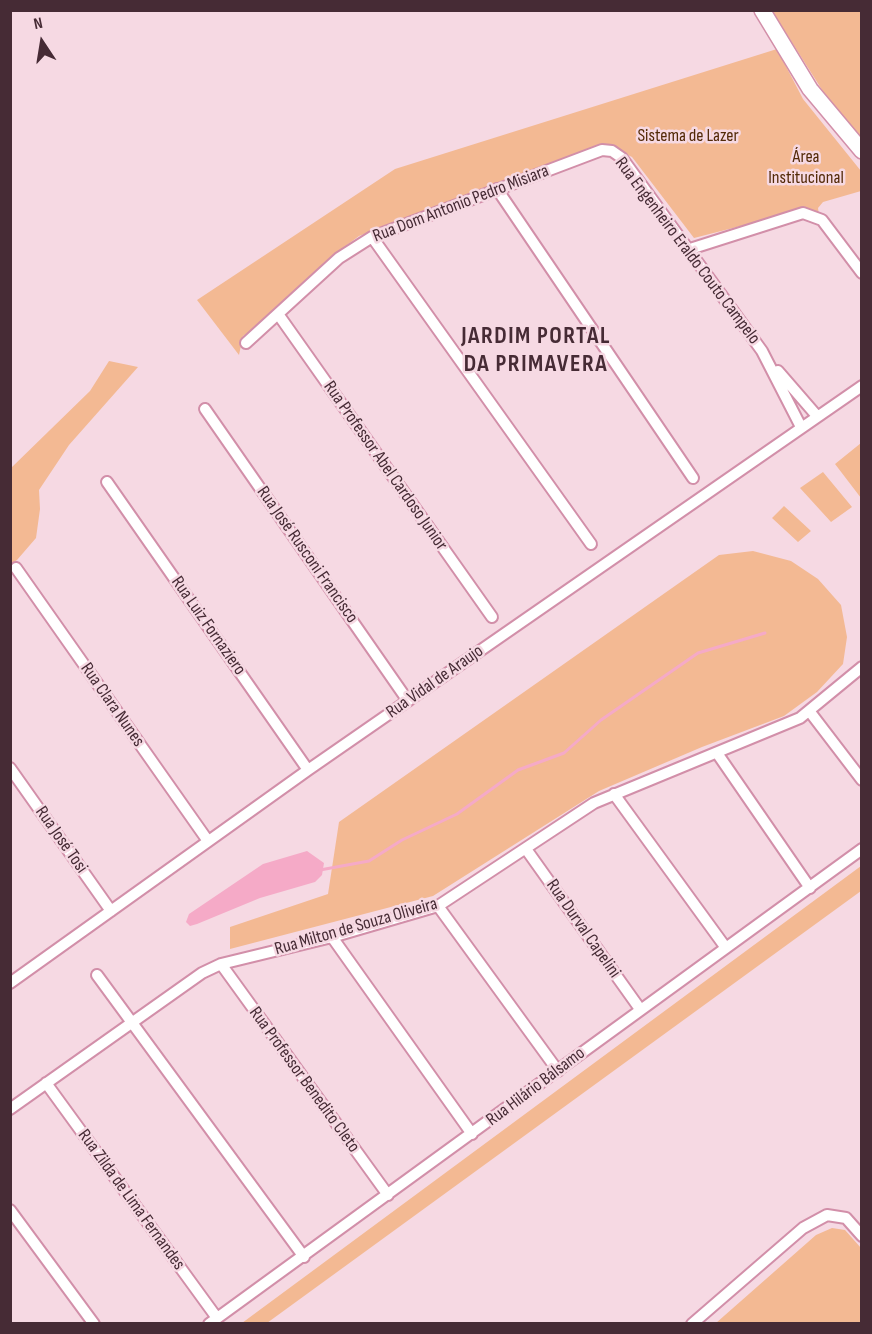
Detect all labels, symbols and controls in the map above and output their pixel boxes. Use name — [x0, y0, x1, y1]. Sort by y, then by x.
north arrow — [12, 12, 72, 72]
text: N — [32, 14, 44, 34]
park label: Sistema de Lazer — [637, 125, 739, 147]
park label: Área Institucional — [768, 146, 844, 188]
street label: Rua Engenheiro Eraldo Couto Campelo — [610, 153, 764, 349]
street label: Rua Dom Antonio Pedro Misiara — [370, 160, 552, 248]
district label: JARDIM PORTAL DA PRIMAVERA — [461, 323, 611, 379]
street label: Rua Professor Abel Cardoso Junior — [318, 377, 452, 555]
street label: Rua José Rusconi Francisco — [252, 482, 362, 628]
street label: Rua Luiz Fornaziero — [166, 572, 250, 680]
street label: Rua Vidal de Araujo — [382, 641, 488, 723]
street label: Rua Clara Nunes — [75, 659, 149, 751]
street label: Rua José Tosi — [30, 802, 92, 878]
street label: Rua Durval Capelini — [541, 876, 625, 982]
street label: Rua Milton de Souza Oliveira — [272, 893, 440, 961]
street label: Rua Professor Benedito Cleto — [244, 1003, 364, 1157]
street label: Rua Hilário Bálsamo — [482, 1043, 590, 1131]
street label: Rua Zilda de Lima Fernandes — [73, 1125, 189, 1275]

